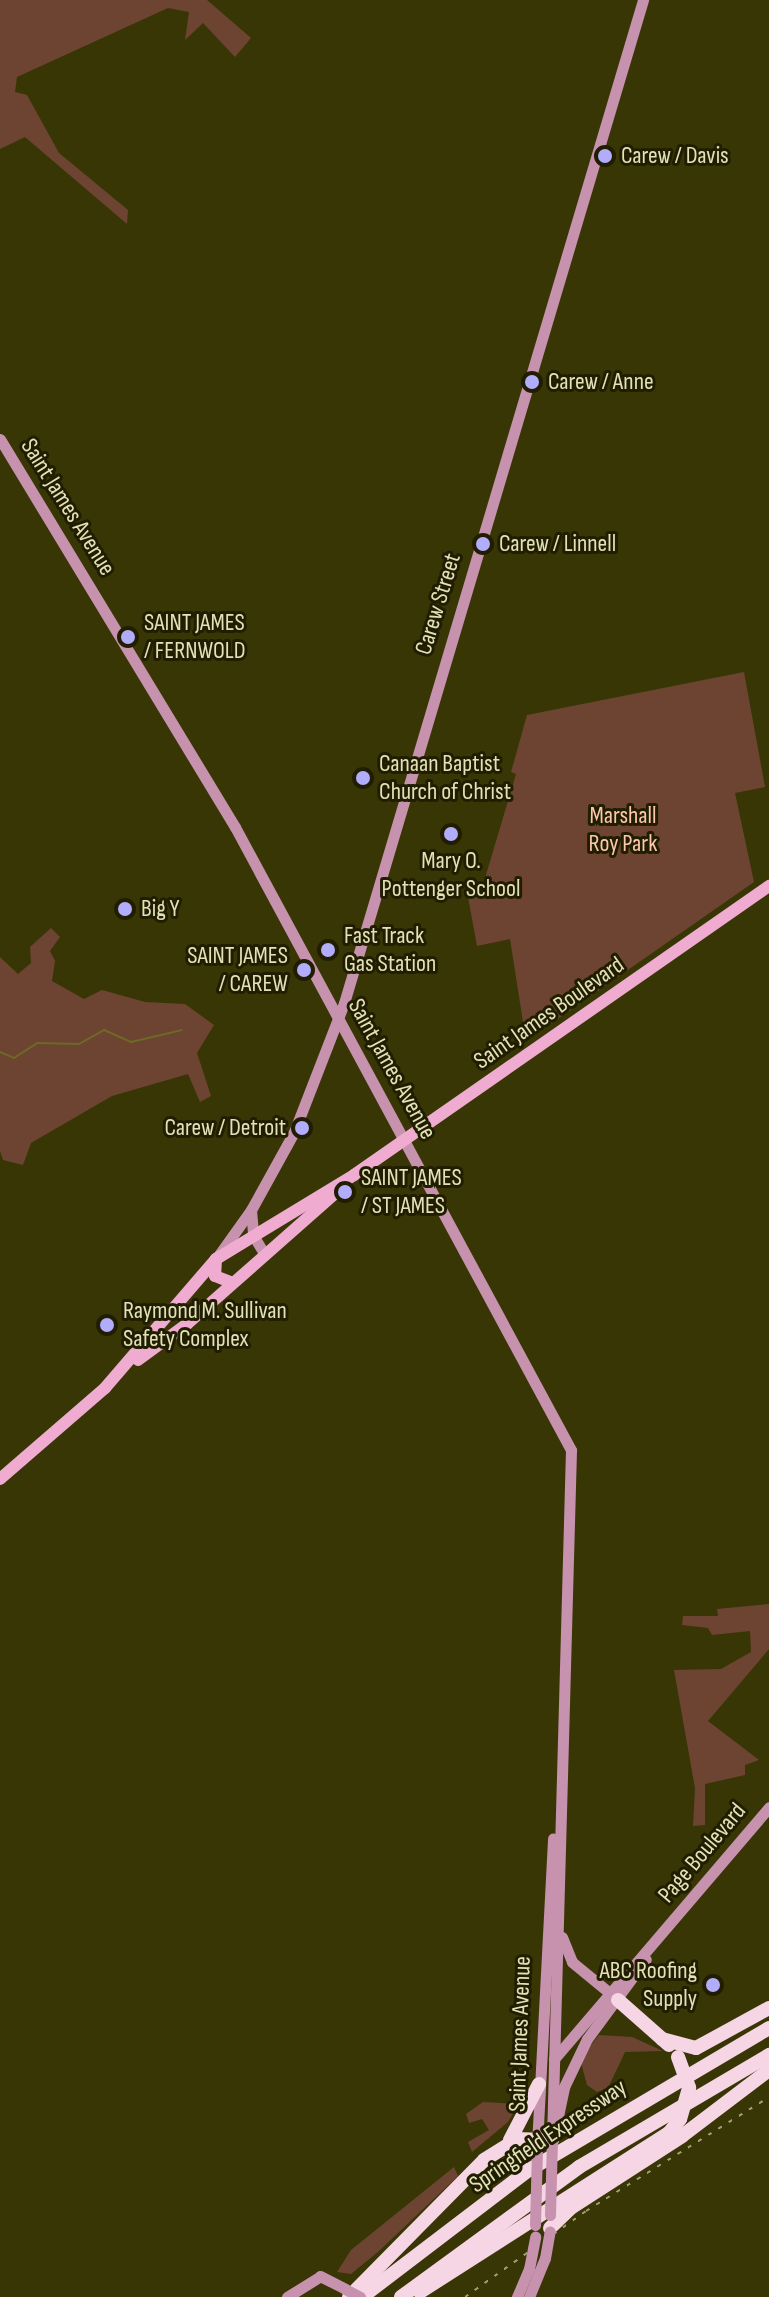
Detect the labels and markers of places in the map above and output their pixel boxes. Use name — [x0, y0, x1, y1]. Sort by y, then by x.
place label: Carew / Davis — [621, 142, 729, 170]
marker: Carew / Davis — [596, 147, 614, 165]
place label: Carew / Anne — [548, 368, 654, 396]
marker: Carew / Anne — [523, 373, 541, 391]
place label: Carew / Linnell — [499, 530, 616, 558]
marker: Carew / Linnell — [474, 535, 492, 553]
place label: SAINT JAMES / FERNWOLD — [144, 609, 245, 665]
marker: SAINT JAMES / FERNWOLD — [119, 628, 137, 646]
place label: Canaan Baptist Church of Christ — [379, 750, 511, 806]
marker: Canaan Baptist Church of Christ — [354, 769, 372, 787]
marker: Mary O. Pottenger School — [442, 825, 460, 843]
place label: Mary O. Pottenger School — [382, 847, 520, 903]
place label: Big Y — [141, 895, 180, 923]
marker: Big Y — [116, 900, 134, 918]
place label: Fast Track Gas Station — [344, 922, 436, 978]
marker: Fast Track Gas Station — [319, 941, 337, 959]
place label: SAINT JAMES / CAREW — [187, 942, 288, 998]
marker: SAINT JAMES / CAREW — [295, 961, 313, 979]
place label: Carew / Detroit — [164, 1114, 286, 1142]
marker: Carew / Detroit — [293, 1119, 311, 1137]
place label: SAINT JAMES / ST JAMES — [361, 1164, 462, 1220]
marker: SAINT JAMES / ST JAMES — [336, 1183, 354, 1201]
place label: Raymond M. Sullivan Safety Complex — [123, 1297, 287, 1353]
marker: Raymond M. Sullivan Safety Complex — [98, 1316, 116, 1334]
place label: ABC Roofing Supply — [600, 1957, 697, 2013]
marker: ABC Roofing Supply — [704, 1976, 722, 1994]

